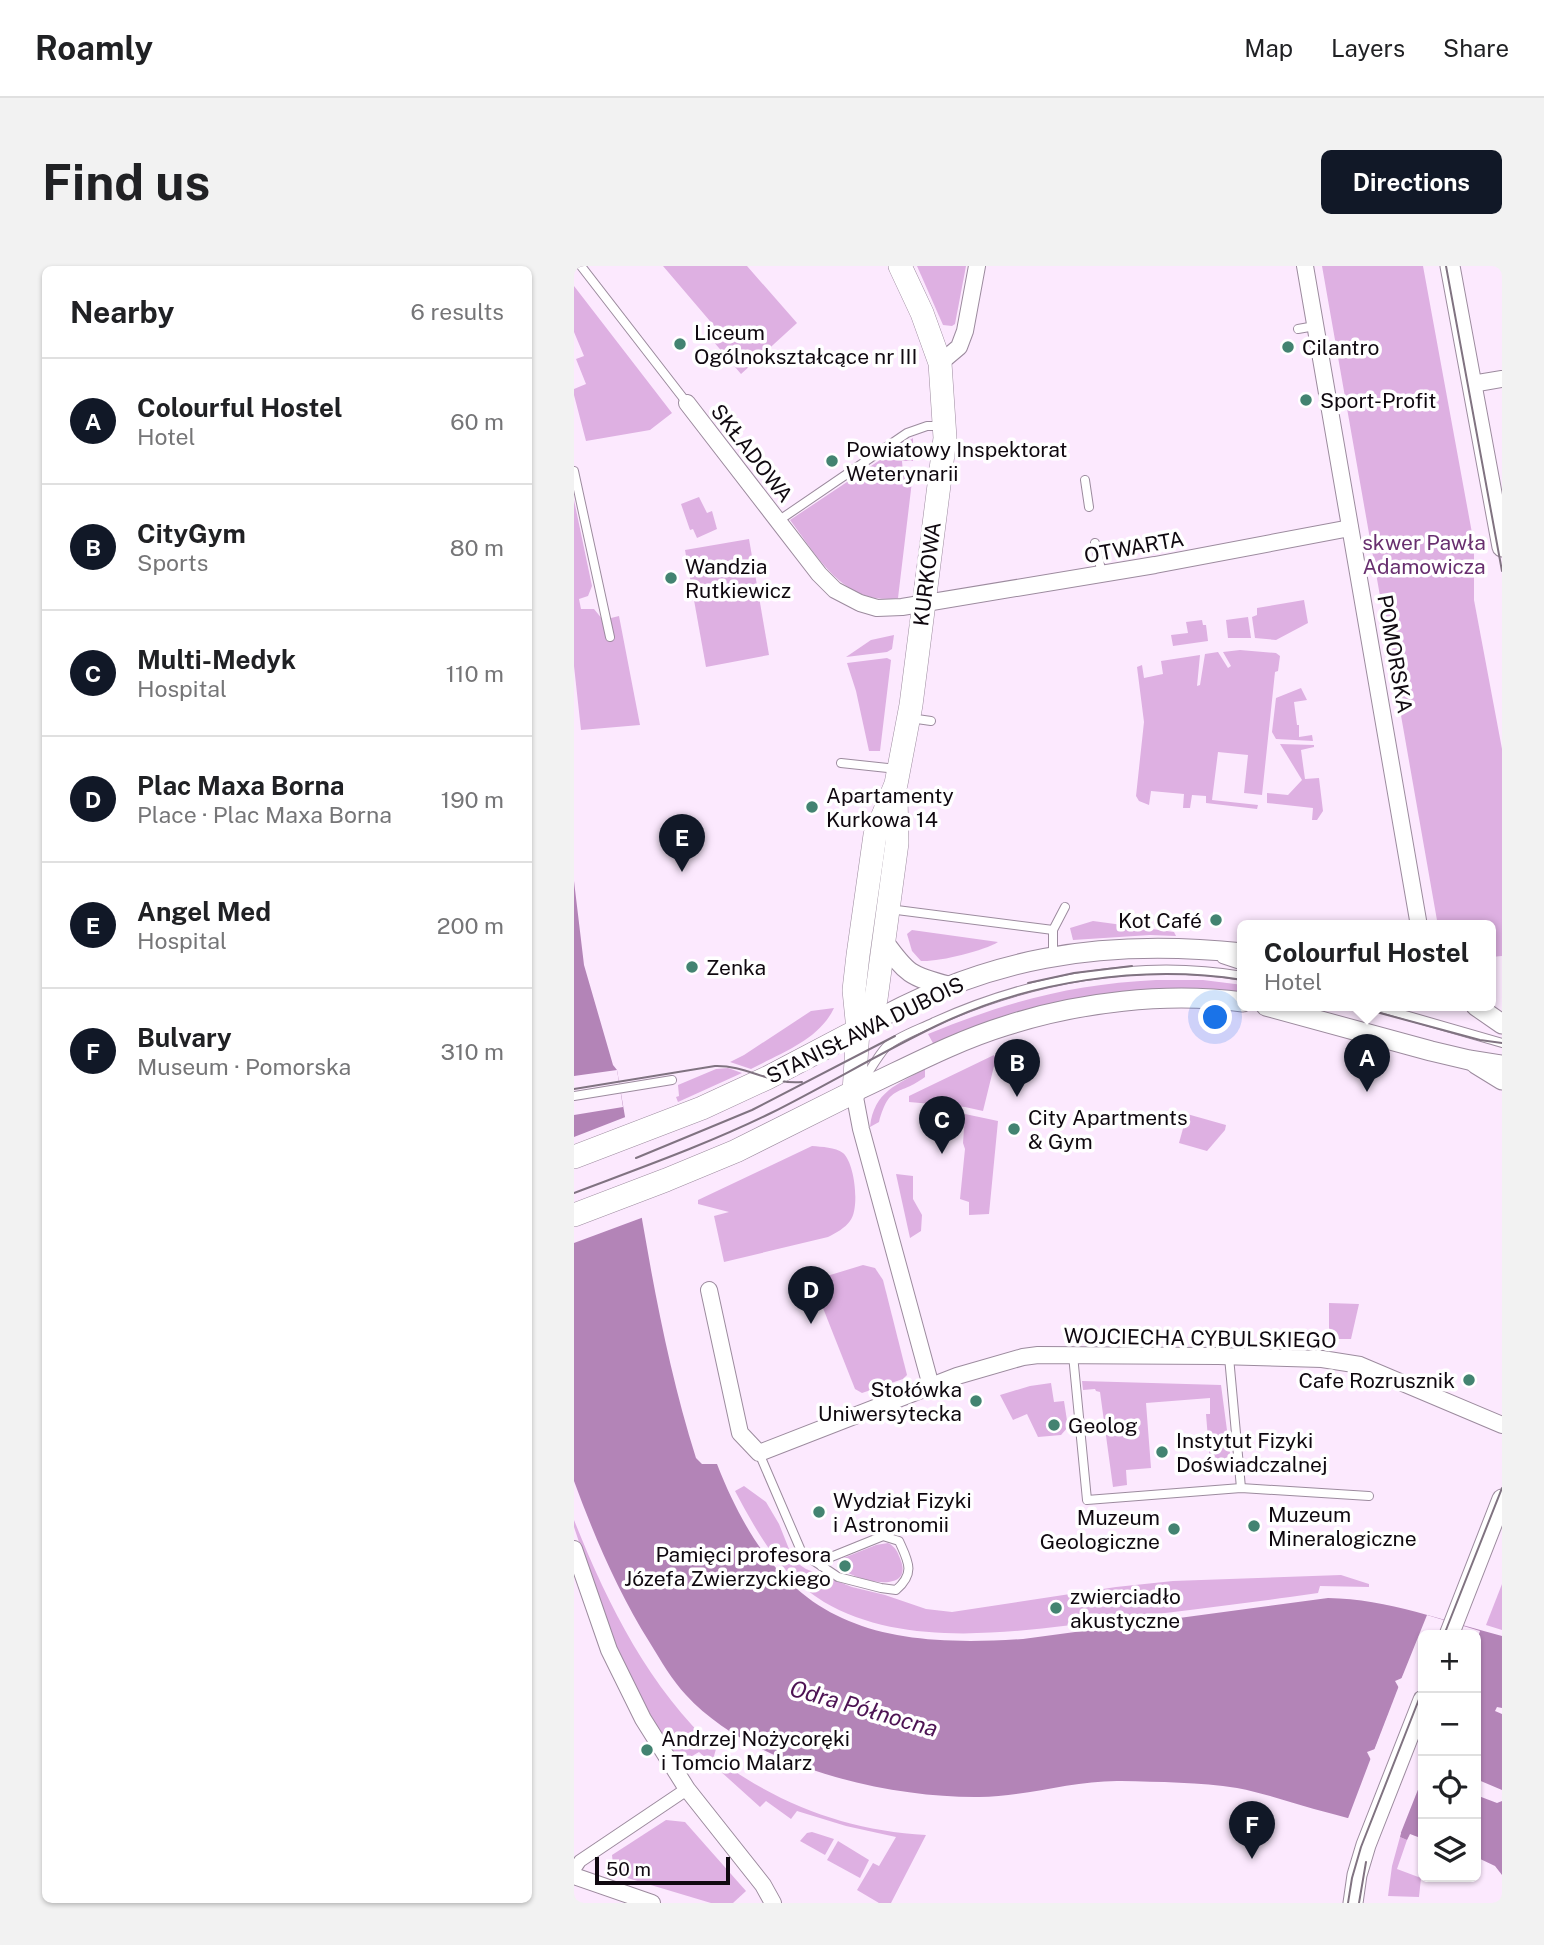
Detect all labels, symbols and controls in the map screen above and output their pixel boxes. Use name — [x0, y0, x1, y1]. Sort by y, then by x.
text: Roamly — [35, 29, 153, 67]
text: Map — [1244, 34, 1293, 62]
text: Layers — [1331, 34, 1405, 62]
text: Share — [1443, 34, 1509, 62]
button: Directions — [1321, 150, 1502, 214]
text: Find us — [42, 153, 210, 211]
text: Nearby — [70, 294, 174, 330]
text: 6 results — [411, 298, 504, 325]
place label: Liceum Ogólnokształcące nr III — [694, 320, 917, 369]
place label: Cilantro — [1302, 335, 1379, 360]
marker: Liceum Ogólnokształcące nr III — [672, 336, 688, 352]
marker: Cilantro — [1280, 339, 1296, 355]
place label: Sport-Profit — [1320, 388, 1436, 413]
text: Colourful Hostel — [137, 392, 342, 423]
marker: Sport-Profit — [1298, 392, 1314, 408]
street label: SKŁADOWA — [706, 399, 798, 507]
text: A — [85, 408, 101, 435]
text: 60 m — [450, 408, 504, 435]
text: Hotel — [137, 423, 196, 450]
place label: Powiatowy Inspektorat Weterynarii — [846, 437, 1068, 486]
marker: Powiatowy Inspektorat Weterynarii — [824, 453, 840, 469]
text: CityGym — [137, 518, 246, 549]
street label: KURKOWA — [908, 520, 946, 628]
street label: OTWARTA — [1082, 526, 1186, 568]
park label: skwer Pawła Adamowicza — [1362, 530, 1486, 579]
text: B — [85, 534, 101, 561]
text: 80 m — [450, 534, 504, 561]
text: Sports — [137, 549, 208, 576]
place label: Wandzia Rutkiewicz — [685, 554, 791, 603]
marker: Wandzia Rutkiewicz — [663, 570, 679, 586]
street label: POMORSKA — [1372, 593, 1418, 715]
text: Multi-Medyk — [137, 644, 296, 675]
text: C — [85, 660, 101, 687]
text: 110 m — [446, 660, 504, 687]
text: Hospital — [137, 675, 227, 702]
text: Plac Maxa Borna — [137, 770, 345, 801]
place label: Apartamenty Kurkowa 14 — [826, 783, 954, 832]
text: D — [85, 786, 101, 813]
text: 190 m — [441, 786, 504, 813]
marker: Apartamenty Kurkowa 14 — [804, 799, 820, 815]
text: Place · Plac Maxa Borna — [137, 801, 392, 828]
pin: E — [659, 814, 705, 872]
text: Angel Med — [137, 896, 271, 927]
place label: Kot Café — [1118, 908, 1202, 933]
text: E — [86, 912, 100, 939]
text: 200 m — [437, 912, 504, 939]
marker: Kot Café — [1208, 912, 1224, 928]
popup — [1237, 920, 1496, 1011]
text: Hospital — [137, 927, 227, 954]
text: Colourful Hostel — [1264, 937, 1469, 968]
place label: Zenka — [706, 955, 766, 980]
marker: Zenka — [684, 959, 700, 975]
text: Hotel — [1264, 968, 1322, 995]
street label: STANISŁAWA DUBOIS — [762, 971, 968, 1089]
your location — [1198, 1000, 1232, 1034]
text: Bulvary — [137, 1022, 232, 1053]
pin: A — [1344, 1034, 1390, 1092]
text: F — [86, 1038, 100, 1065]
text: 310 m — [441, 1038, 504, 1065]
pin: B — [994, 1039, 1040, 1097]
text: Museum · Pomorska — [137, 1053, 351, 1080]
pin: C — [919, 1096, 965, 1154]
place label: City Apartments & Gym — [1028, 1105, 1188, 1154]
marker: City Apartments & Gym — [1006, 1121, 1022, 1137]
pin: D — [788, 1266, 834, 1324]
street label: WOJCIECHA CYBULSKIEGO — [1063, 1323, 1337, 1353]
place label: Cafe Rozrusznik — [1299, 1368, 1455, 1393]
marker: Cafe Rozrusznik — [1461, 1372, 1477, 1388]
place label: Stołówka Uniwersytecka — [818, 1377, 962, 1426]
marker: Stołówka Uniwersytecka — [968, 1393, 984, 1409]
place label: Geolog — [1068, 1413, 1138, 1438]
marker: Geolog — [1046, 1417, 1062, 1433]
place label: Instytut Fizyki Doświadczalnej — [1176, 1428, 1327, 1477]
marker: Instytut Fizyki Doświadczalnej — [1154, 1444, 1170, 1460]
place label: Wydział Fizyki i Astronomii — [833, 1488, 972, 1537]
place label: Muzeum Mineralogiczne — [1268, 1502, 1417, 1551]
marker: Wydział Fizyki i Astronomii — [811, 1504, 827, 1520]
place label: Muzeum Geologiczne — [1040, 1505, 1160, 1554]
marker: Muzeum Mineralogiczne — [1246, 1518, 1262, 1534]
marker: Muzeum Geologiczne — [1166, 1521, 1182, 1537]
place label: Pamięci profesora Józefa Zwierzyckiego — [624, 1542, 831, 1591]
marker: Pamięci profesora Józefa Zwierzyckiego — [837, 1558, 853, 1574]
place label: zwierciadło akustyczne — [1070, 1584, 1181, 1633]
marker: zwierciadło akustyczne — [1048, 1600, 1064, 1616]
map controls — [1418, 1630, 1481, 1882]
button: + — [1418, 1630, 1481, 1693]
water label: Odra Północna — [787, 1674, 941, 1742]
button: − — [1418, 1693, 1481, 1756]
place label: Andrzej Nożycoręki i Tomcio Malarz — [661, 1726, 850, 1775]
marker: Andrzej Nożycoręki i Tomcio Malarz — [639, 1742, 655, 1758]
button: locate — [1418, 1756, 1481, 1819]
pin: F — [1229, 1801, 1275, 1859]
button: layers — [1418, 1819, 1481, 1882]
scale bar — [595, 1854, 730, 1886]
text: 50 m — [606, 1858, 651, 1880]

